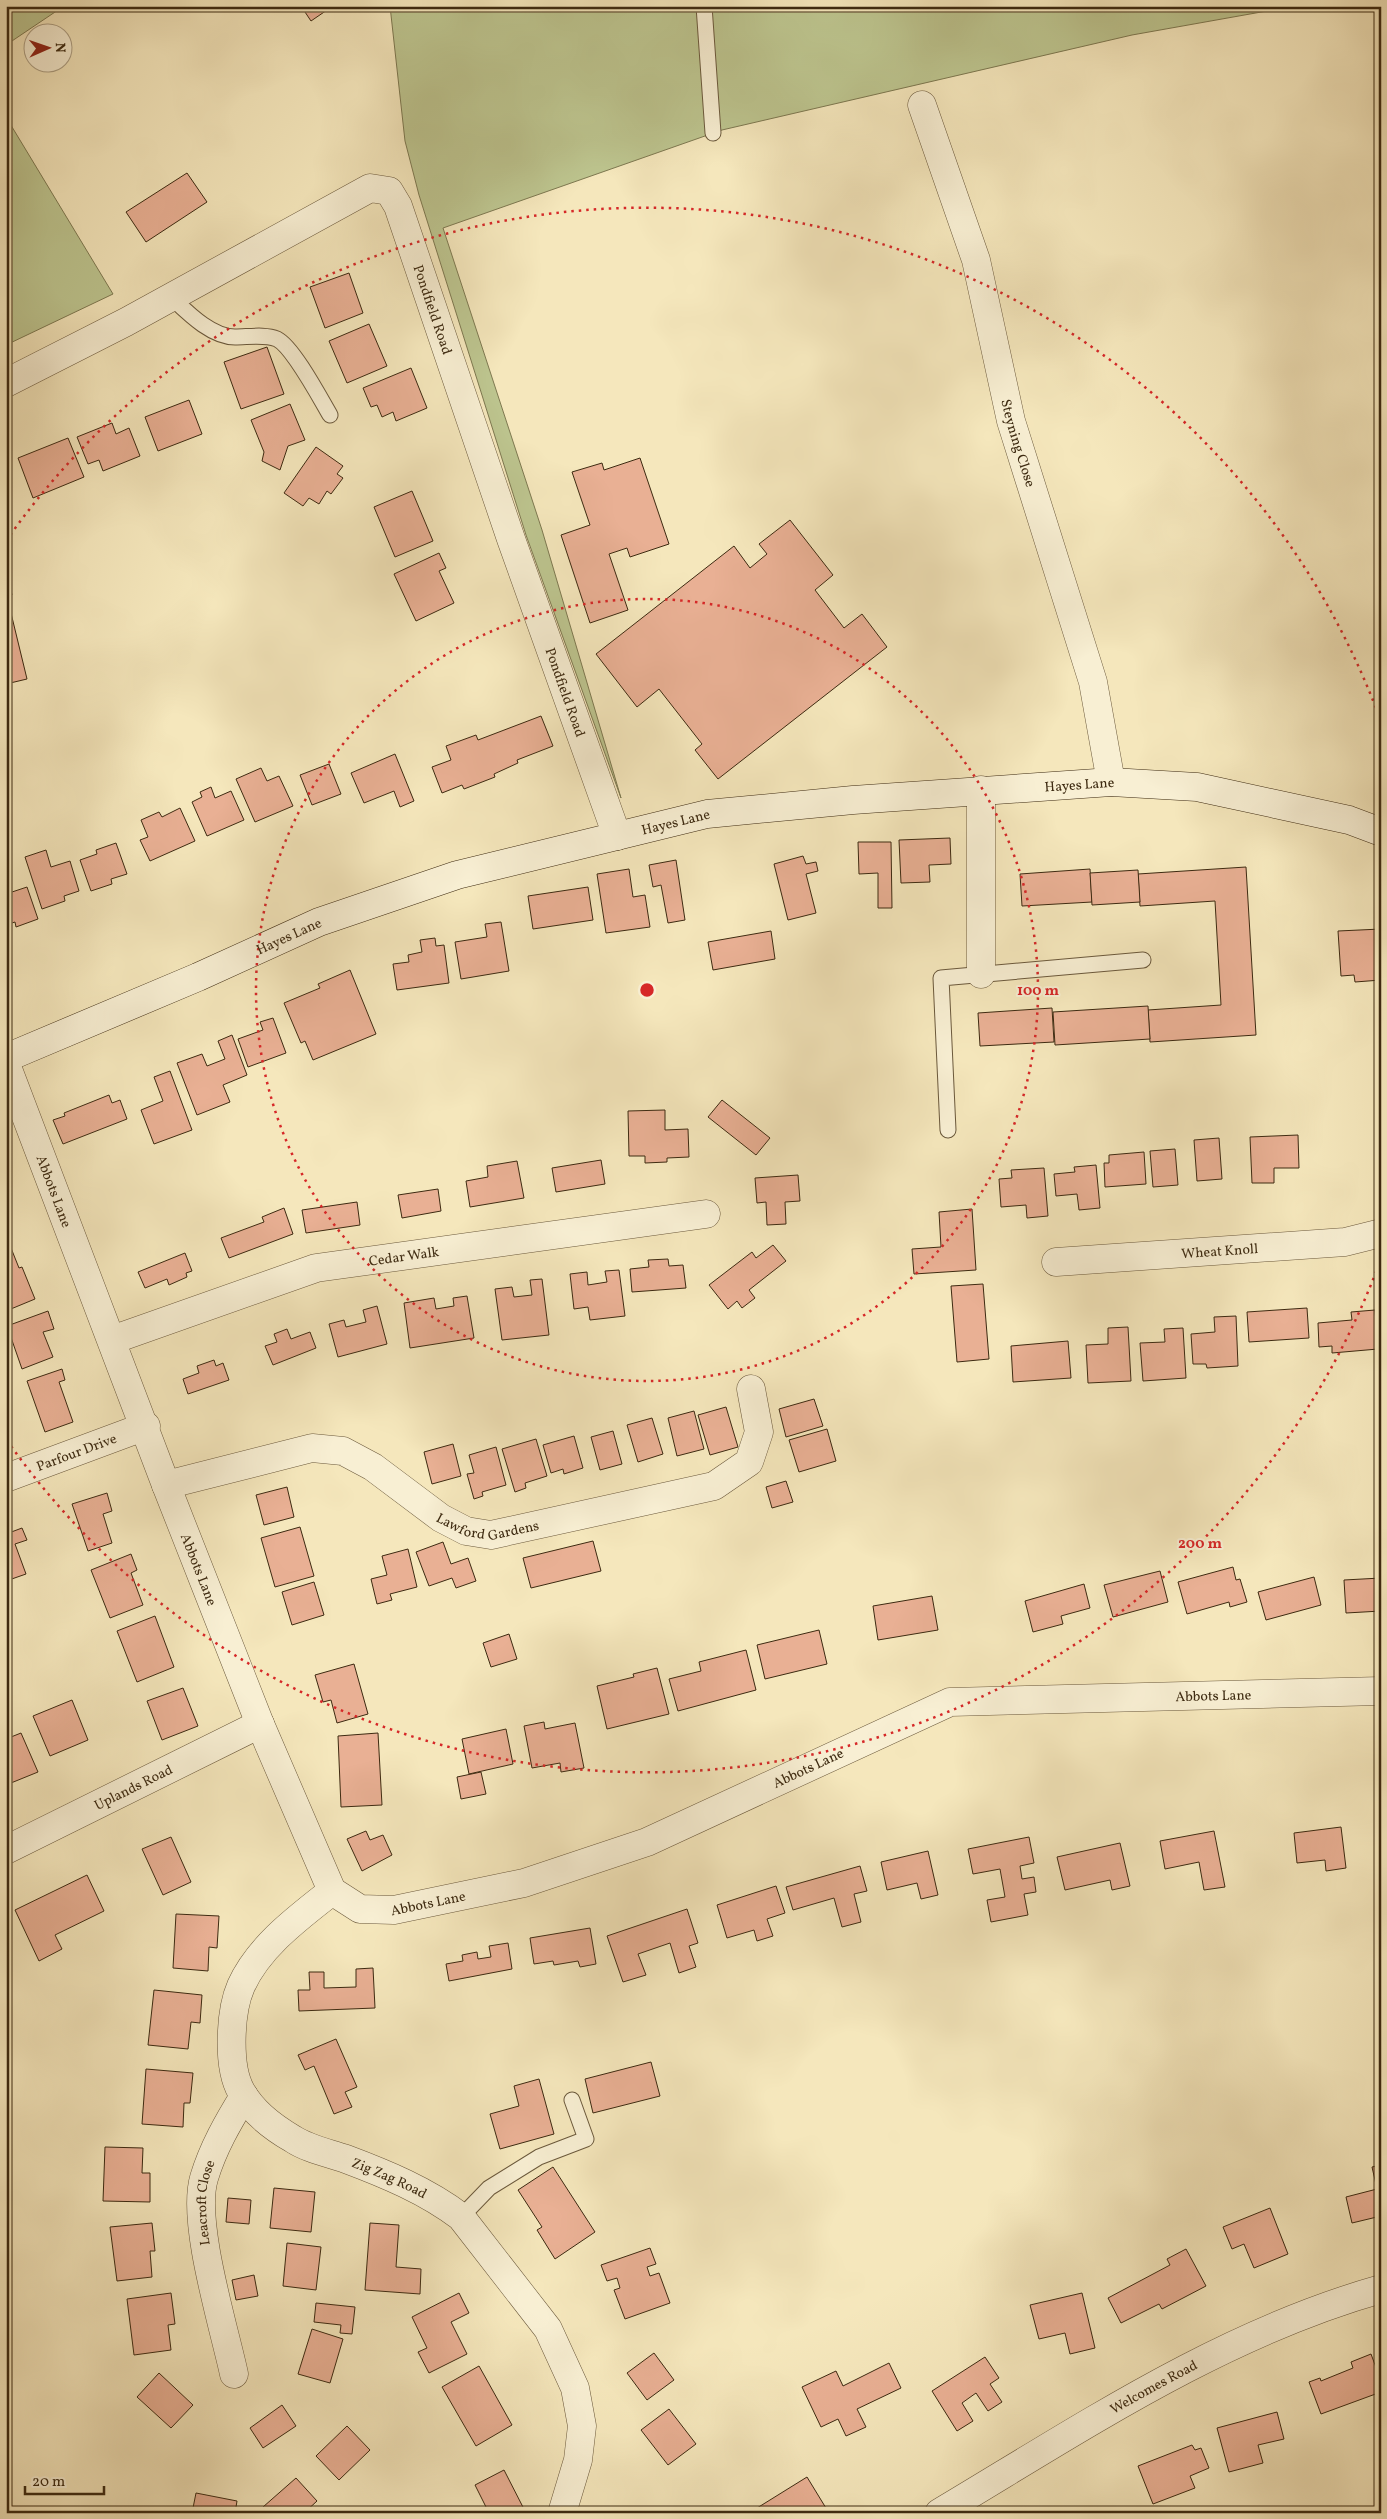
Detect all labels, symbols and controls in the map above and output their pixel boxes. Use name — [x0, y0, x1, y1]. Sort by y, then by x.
north arrow — [22, 22, 72, 72]
text: N — [50, 42, 69, 53]
street label: Pondfield Road — [408, 263, 456, 357]
street label: Steyning Close — [995, 397, 1039, 490]
street label: Pondfield Road — [540, 645, 589, 740]
street label: Hayes Lane — [1044, 774, 1115, 798]
street label: Hayes Lane — [640, 806, 712, 841]
street label: Hayes Lane — [254, 914, 325, 960]
centre of rings — [638, 981, 656, 999]
text: 100 m — [1017, 981, 1060, 1002]
street label: Abbots Lane — [31, 1153, 75, 1231]
street label: Wheat Knoll — [1181, 1240, 1259, 1264]
street label: Cedar Walk — [368, 1243, 441, 1272]
street label: Parfour Drive — [34, 1430, 120, 1477]
street label: Lawford Gardens — [433, 1509, 541, 1546]
street label: Abbots Lane — [175, 1531, 221, 1609]
text: 200 m — [1178, 1534, 1222, 1555]
street label: Abbots Lane — [1175, 1686, 1252, 1707]
street label: Abbots Lane — [770, 1744, 847, 1794]
street label: Uplands Road — [91, 1761, 176, 1816]
street label: Abbots Lane — [389, 1887, 468, 1921]
street label: Zig Zag Road — [349, 2154, 430, 2204]
street label: Leacroft Close — [193, 2157, 221, 2247]
street label: Welcomes Road — [1107, 2356, 1201, 2419]
scale bar — [25, 2464, 104, 2496]
text: 20 m — [32, 2472, 65, 2493]

